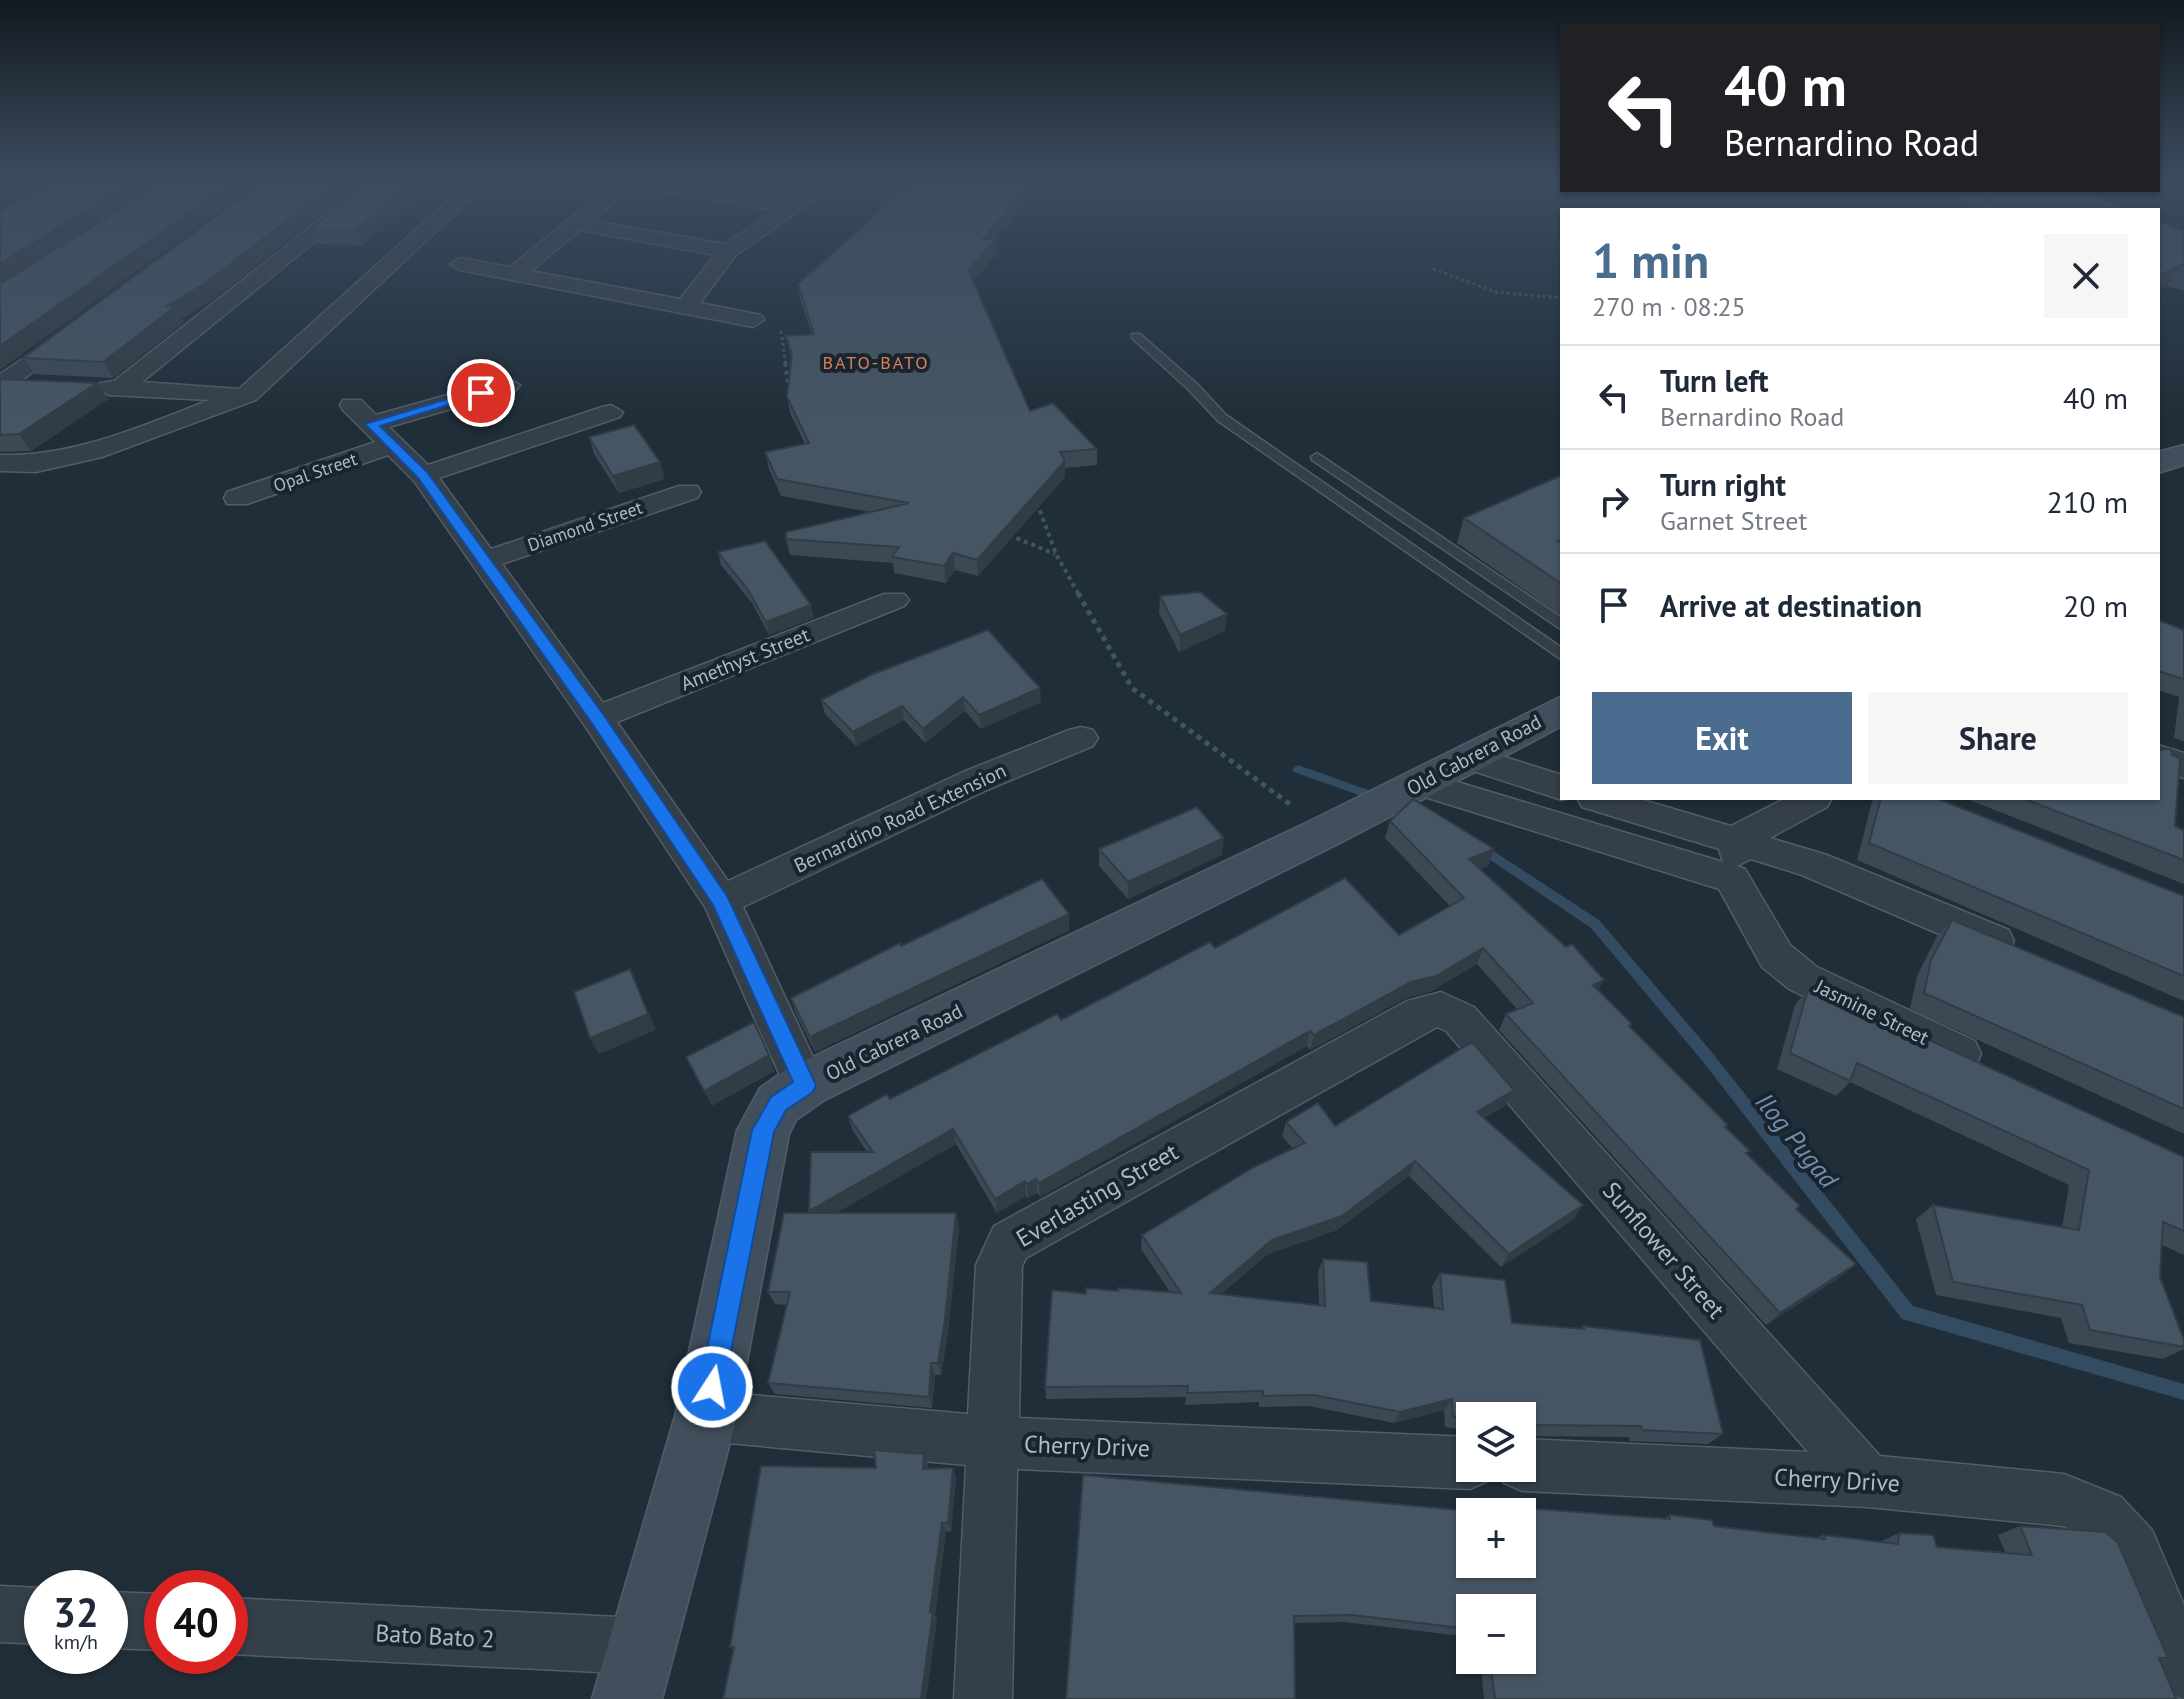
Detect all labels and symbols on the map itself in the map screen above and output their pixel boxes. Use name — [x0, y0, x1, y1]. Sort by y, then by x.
district label: BATO-BATO — [822, 351, 930, 374]
pin — [447, 359, 515, 427]
street label: Opal Street — [270, 447, 360, 497]
street label: Diamond Street — [524, 496, 646, 556]
street label: Amethyst Street — [677, 621, 813, 697]
street label: Old Cabrera Road — [1402, 709, 1546, 801]
street label: Bernardino Road Extension — [790, 757, 1010, 879]
street label: Jasmine Street — [1810, 973, 1933, 1051]
street label: Old Cabrera Road — [821, 998, 967, 1086]
water label: Ilog Pugad — [1748, 1086, 1846, 1195]
street label: Everlasting Street — [1011, 1136, 1183, 1254]
street label: Sunflower Street — [1596, 1175, 1732, 1325]
position arrow — [670, 1345, 754, 1429]
street label: Cherry Drive — [1024, 1428, 1150, 1464]
street label: Cherry Drive — [1773, 1461, 1901, 1499]
speed limit sign: 40 — [144, 1570, 248, 1674]
street label: Bato Bato 2 — [375, 1617, 495, 1655]

